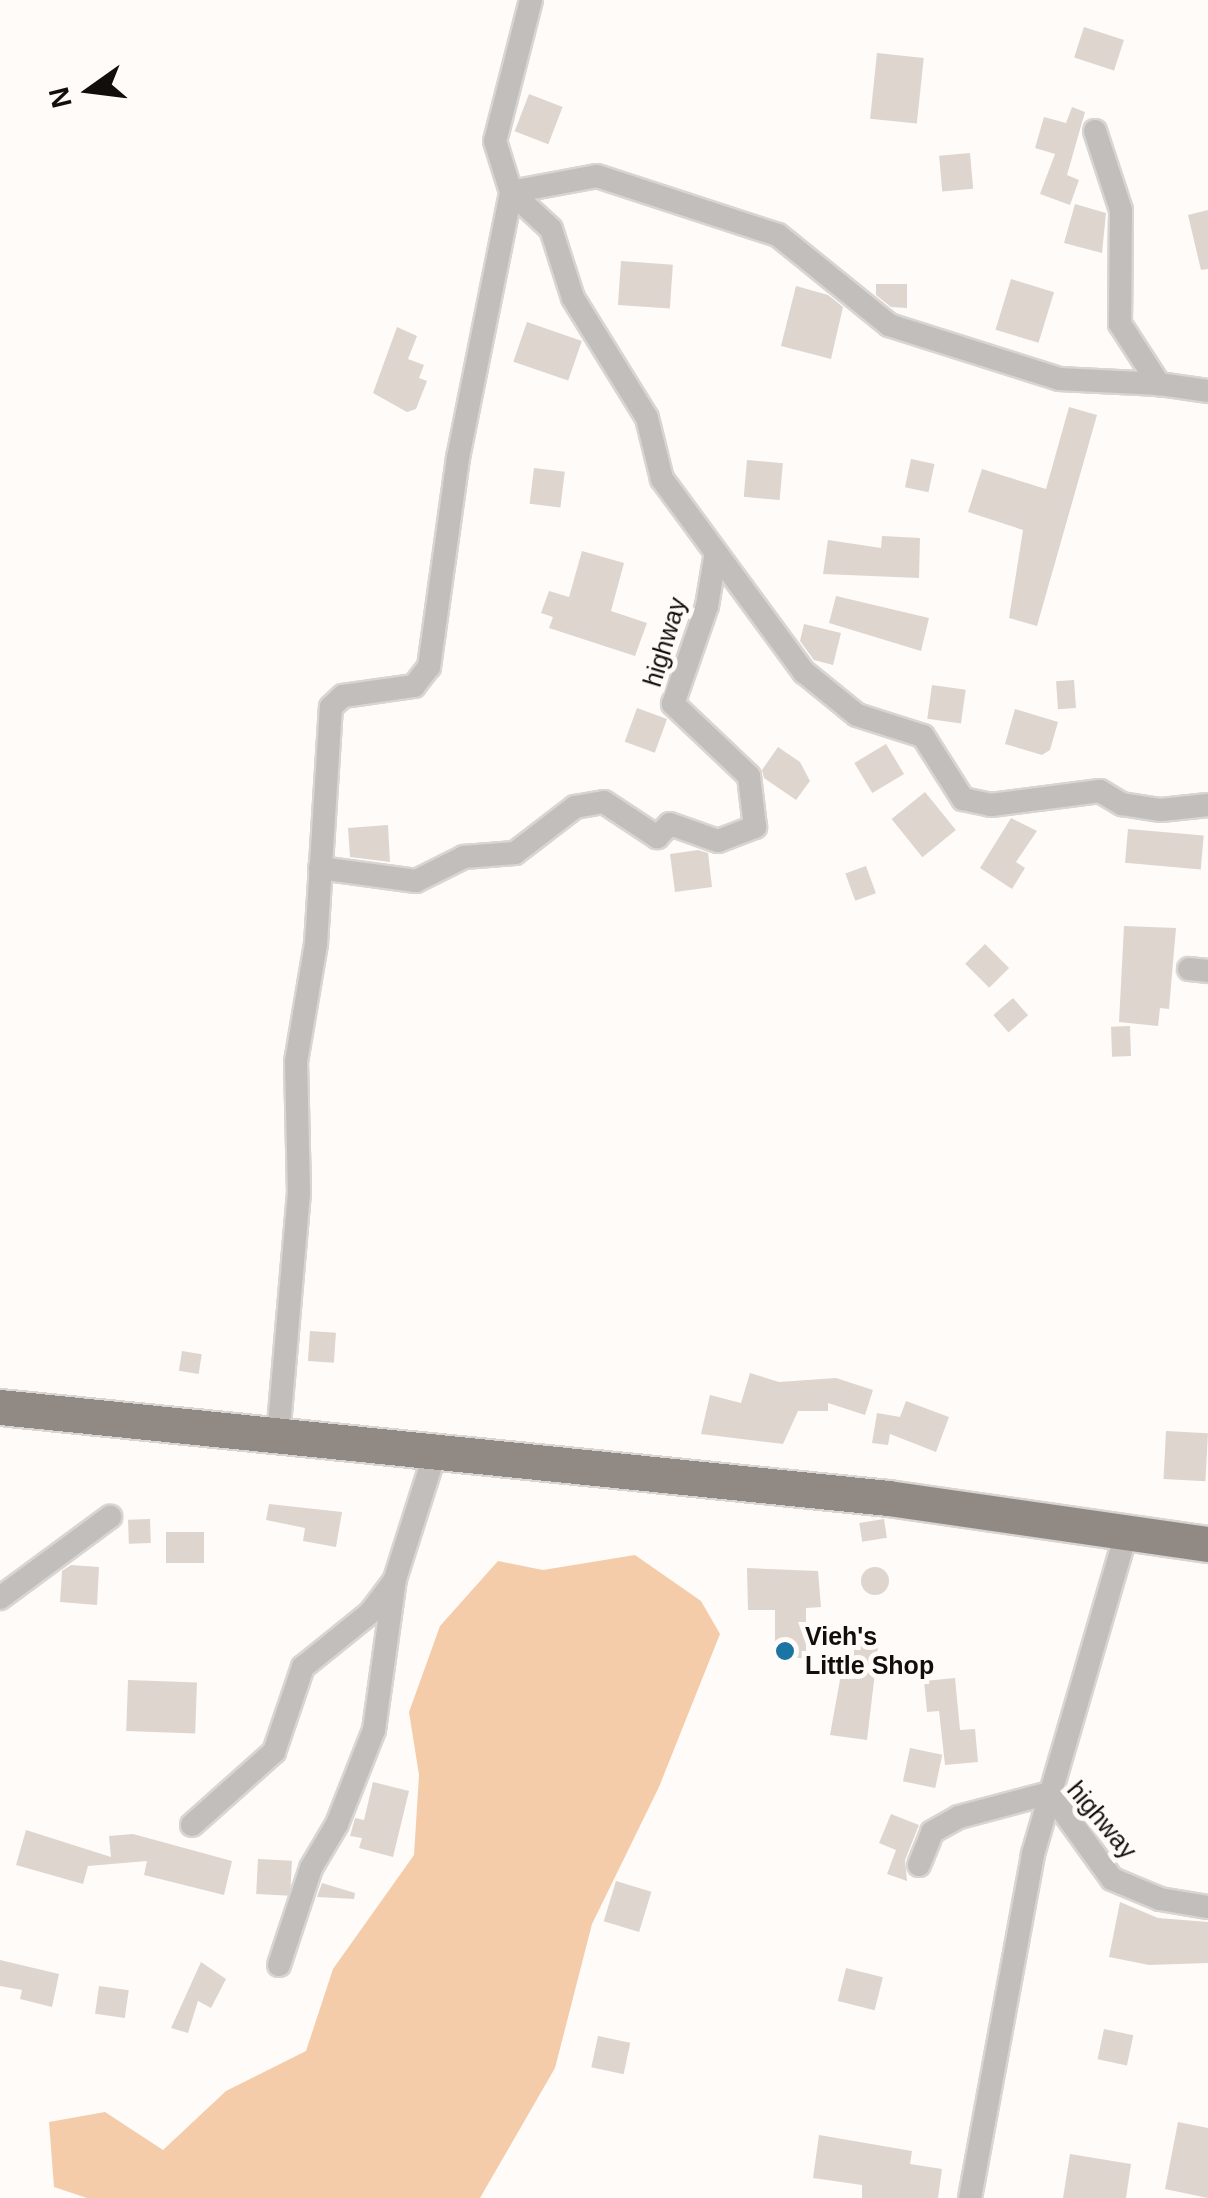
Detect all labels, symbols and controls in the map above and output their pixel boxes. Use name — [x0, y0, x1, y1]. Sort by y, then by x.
north arrow — [40, 40, 140, 140]
text: N — [43, 84, 78, 111]
street label: highway — [637, 594, 693, 690]
place label: Vieh's Little Shop — [805, 1622, 934, 1681]
marker: Vieh's Little Shop — [774, 1640, 796, 1662]
street label: highway — [1061, 1775, 1143, 1865]

